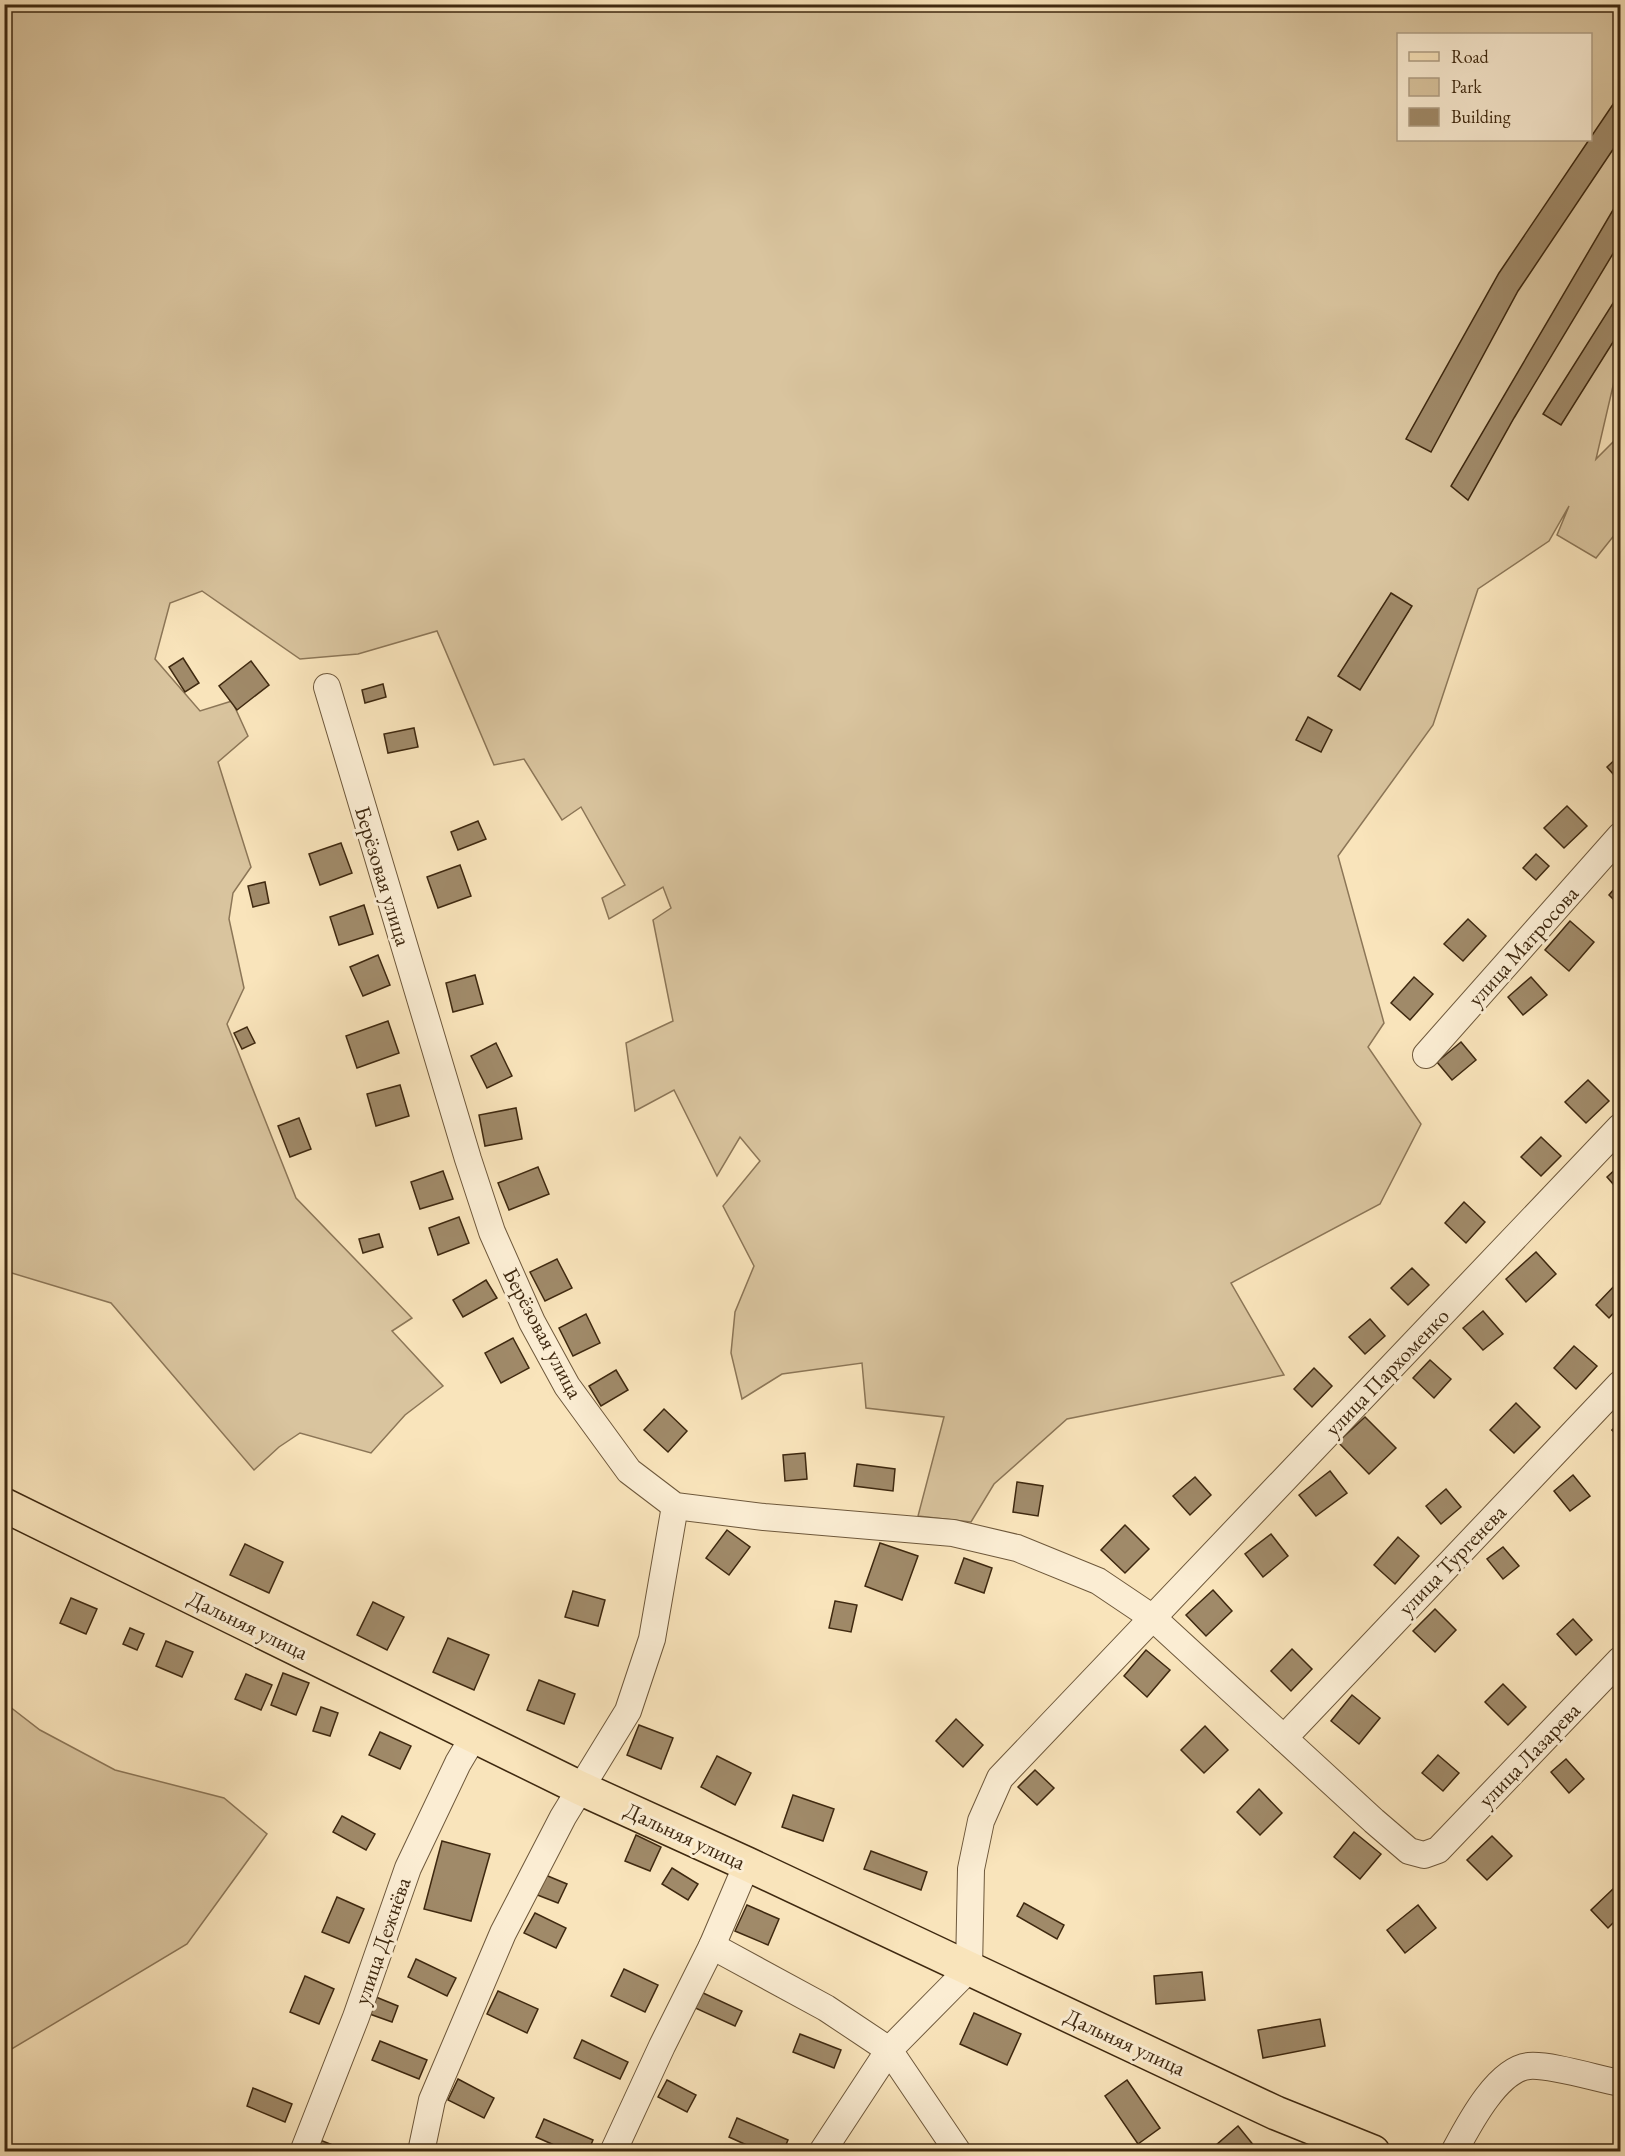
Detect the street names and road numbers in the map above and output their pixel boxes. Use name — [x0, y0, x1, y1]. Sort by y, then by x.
street label: Берёзовая улица — [348, 803, 418, 950]
street label: улица Матросова — [1461, 879, 1585, 1012]
street label: Берёзовая улица — [496, 1262, 590, 1404]
street label: улица Пархоменко — [1318, 1302, 1456, 1442]
street label: улица Тургенева — [1392, 1498, 1513, 1622]
street label: Дальняя улица — [183, 1583, 313, 1667]
street label: улица Лазарева — [1472, 1696, 1587, 1814]
street label: Дальняя улица — [620, 1795, 750, 1877]
street label: улица Дежнёва — [347, 1873, 417, 2009]
street label: Дальняя улица — [1060, 2001, 1190, 2083]

